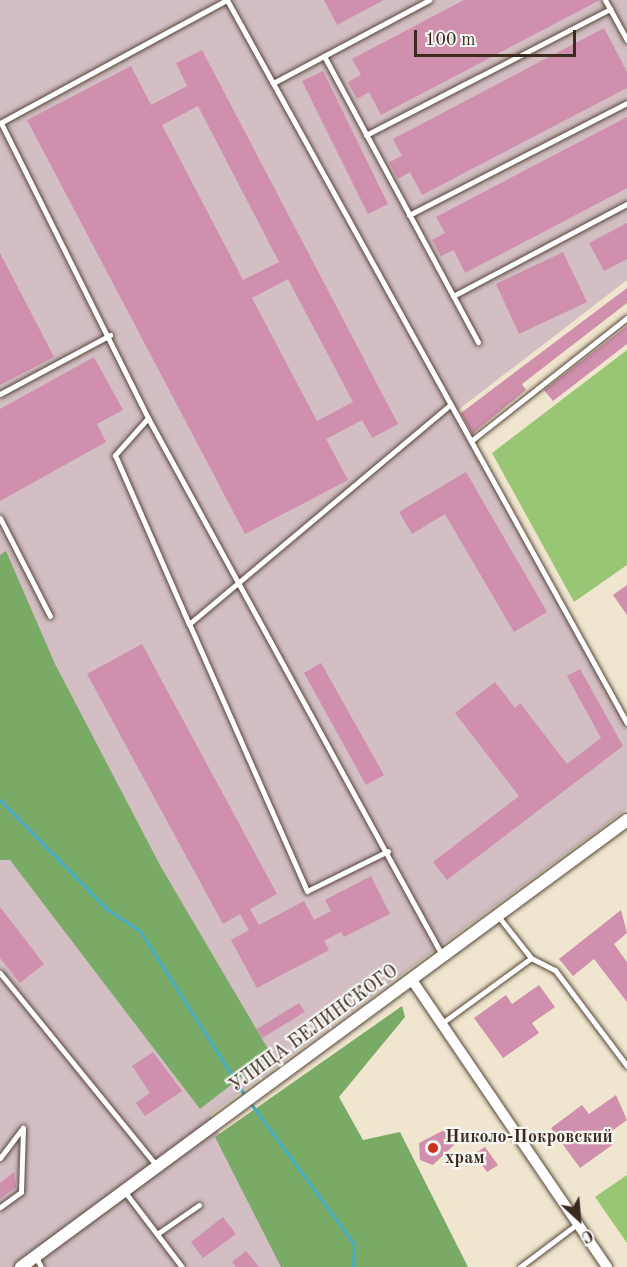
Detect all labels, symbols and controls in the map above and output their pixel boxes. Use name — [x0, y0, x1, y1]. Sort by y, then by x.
scale bar — [417, 18, 579, 56]
text: 100 m — [425, 31, 476, 49]
street label: УЛИЦА БЕЛИНСКОГО — [226, 961, 402, 1097]
place label: Николо-Покровский храм — [445, 1127, 613, 1170]
marker: Николо-Покровский храм — [426, 1141, 440, 1155]
north arrow — [549, 1189, 609, 1249]
text: С — [579, 1226, 595, 1245]

